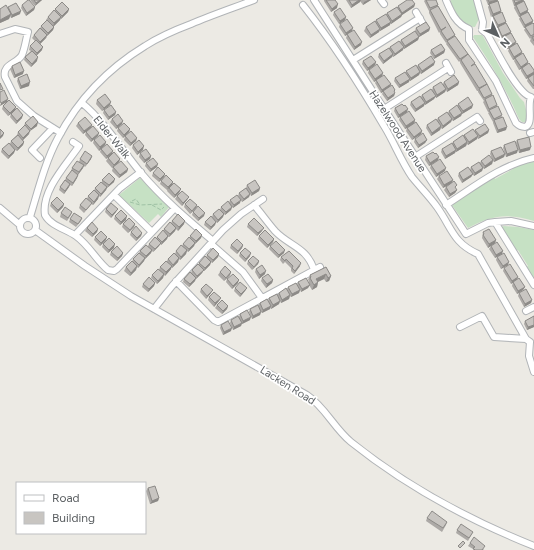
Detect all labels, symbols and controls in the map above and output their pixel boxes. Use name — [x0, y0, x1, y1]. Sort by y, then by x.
north arrow — [478, 16, 518, 56]
text: N — [497, 35, 512, 50]
street label: Hazelwood Avenue — [366, 88, 429, 175]
street label: Elder Walk — [90, 113, 133, 162]
street label: Lacken Road — [258, 363, 318, 408]
legend — [16, 482, 146, 534]
text: Road — [52, 491, 80, 505]
text: Building — [52, 511, 95, 525]

